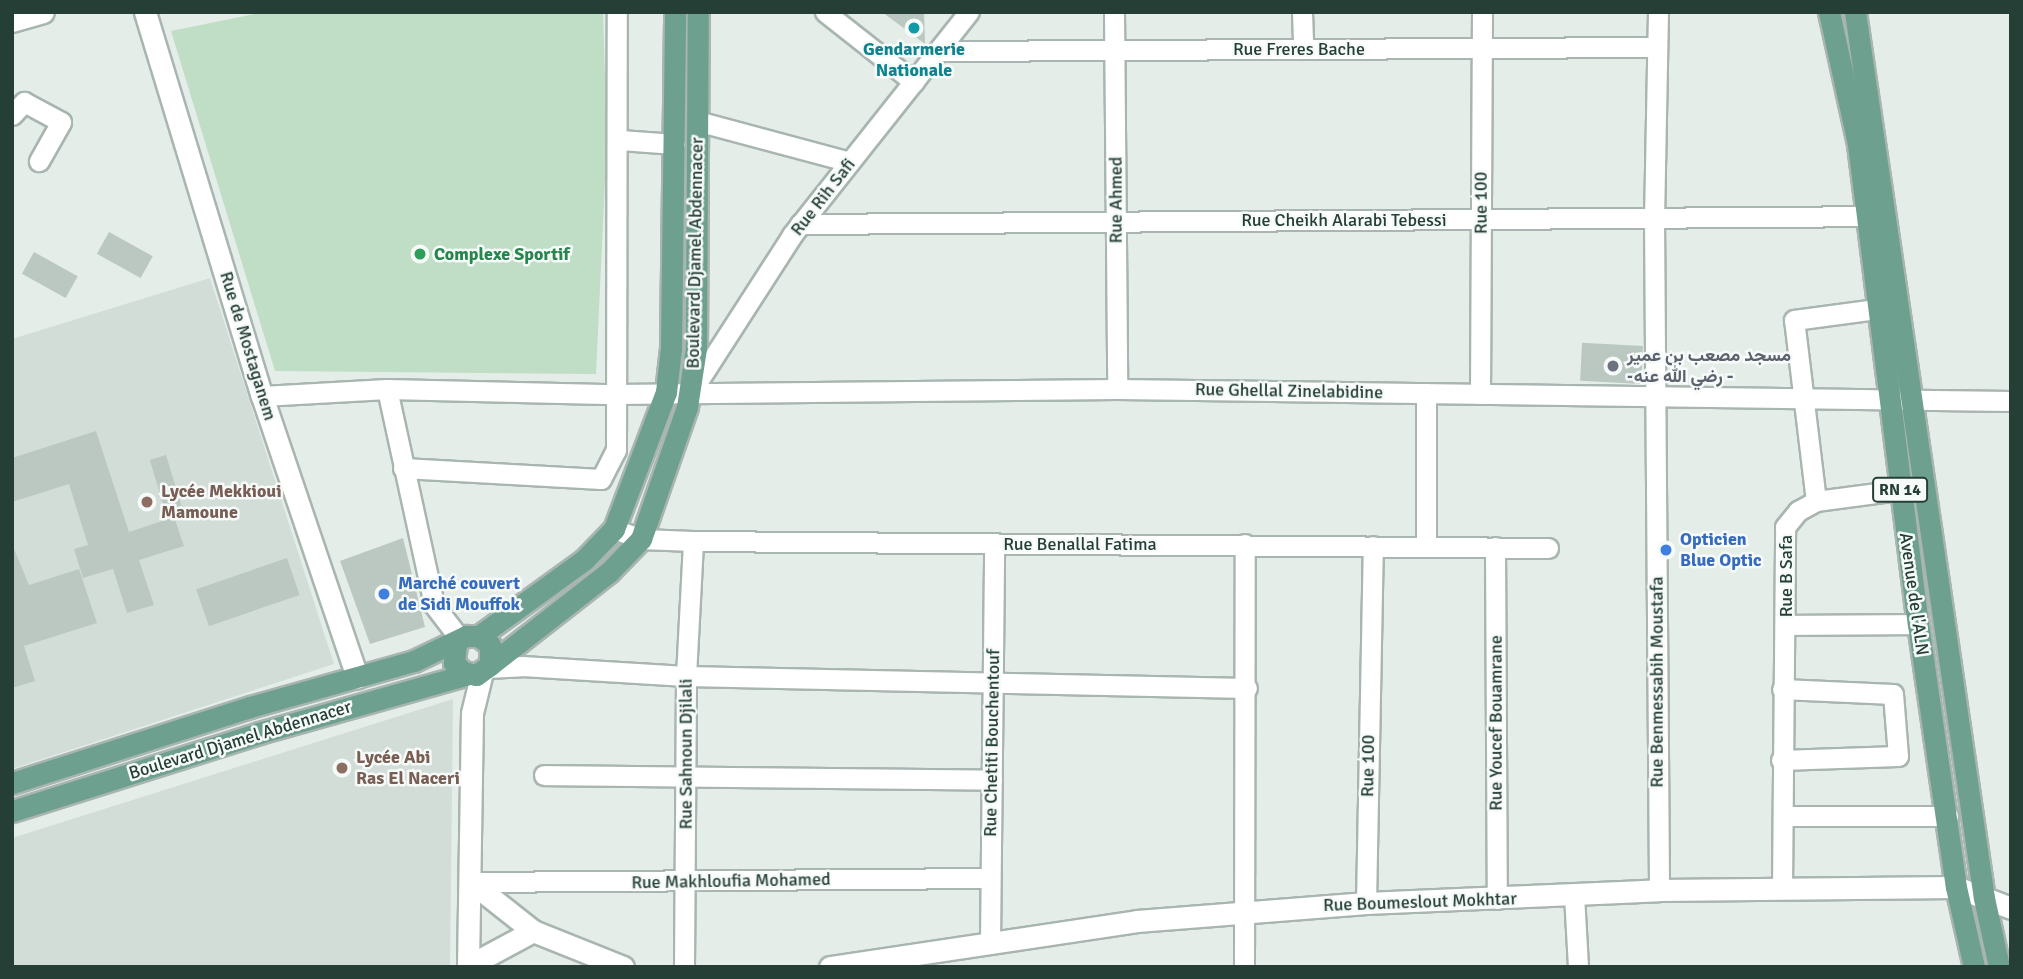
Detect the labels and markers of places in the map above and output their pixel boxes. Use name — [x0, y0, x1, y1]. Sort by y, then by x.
marker: Gendarmerie Nationale — [906, 20, 922, 36]
place label: Gendarmerie Nationale — [863, 39, 965, 82]
place label: Complexe Sportif — [434, 243, 570, 265]
marker: Complexe Sportif — [412, 246, 428, 262]
place label: مسجد مصعب بن عمير -رضي الله عنه - — [1627, 345, 1791, 388]
marker: مسجد مصعب بن عمير -رضي الله عنه - — [1605, 358, 1621, 374]
place label: Lycée Mekkioui Mamoune — [161, 481, 282, 524]
marker: Lycée Mekkioui Mamoune — [139, 494, 155, 510]
place label: Opticien Blue Optic — [1680, 529, 1762, 572]
marker: Opticien Blue Optic — [1658, 542, 1674, 558]
place label: Marché couvert de Sidi Mouffok — [398, 573, 520, 616]
marker: Marché couvert de Sidi Mouffok — [376, 586, 392, 602]
place label: Lycée Abi Ras El Naceri — [356, 747, 460, 790]
marker: Lycée Abi Ras El Naceri — [334, 760, 350, 776]

